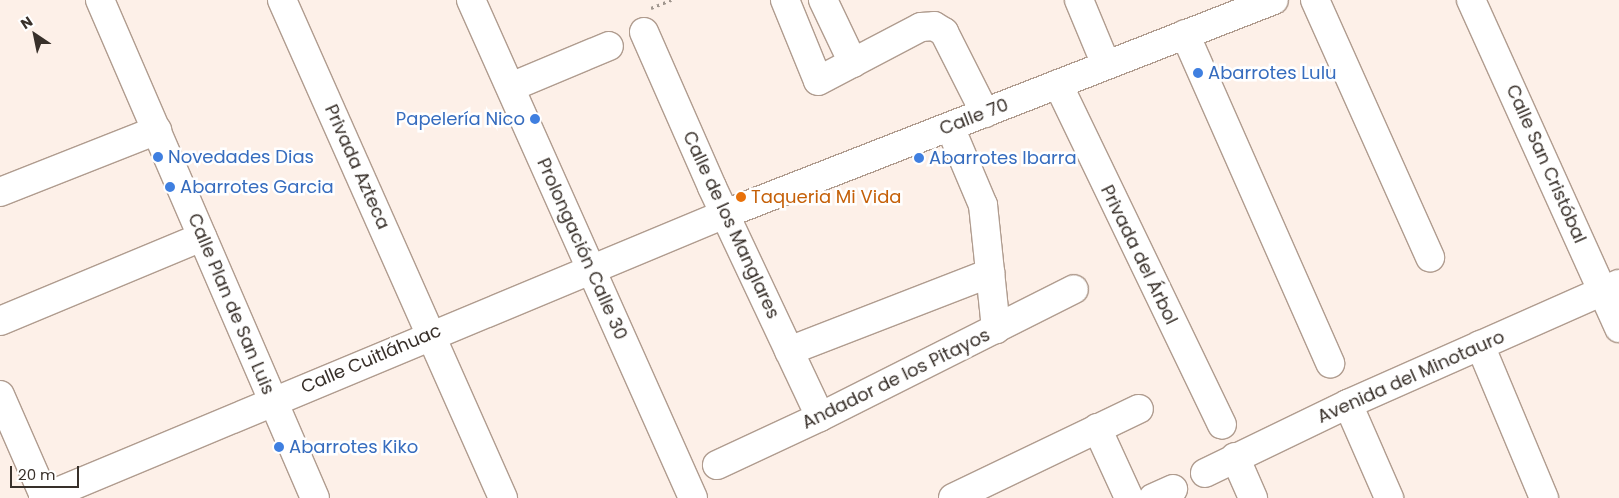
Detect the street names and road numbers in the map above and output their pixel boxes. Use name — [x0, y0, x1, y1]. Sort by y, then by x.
street label: Calle San Cristóbal — [1501, 81, 1591, 247]
street label: Calle 70 — [937, 94, 1011, 140]
street label: Privada Azteca — [320, 101, 394, 233]
street label: Calle de los Manglares — [678, 128, 784, 322]
street label: Prolongación Calle 30 — [532, 155, 632, 343]
street label: Privada del Árbol — [1096, 182, 1182, 328]
street label: Calle Plan de San Luis — [183, 210, 279, 398]
street label: Calle Cuitláhuac — [298, 320, 444, 398]
street label: Andador de los Pitayos — [799, 324, 993, 434]
street label: Avenida del Minotauro — [1314, 326, 1508, 428]

